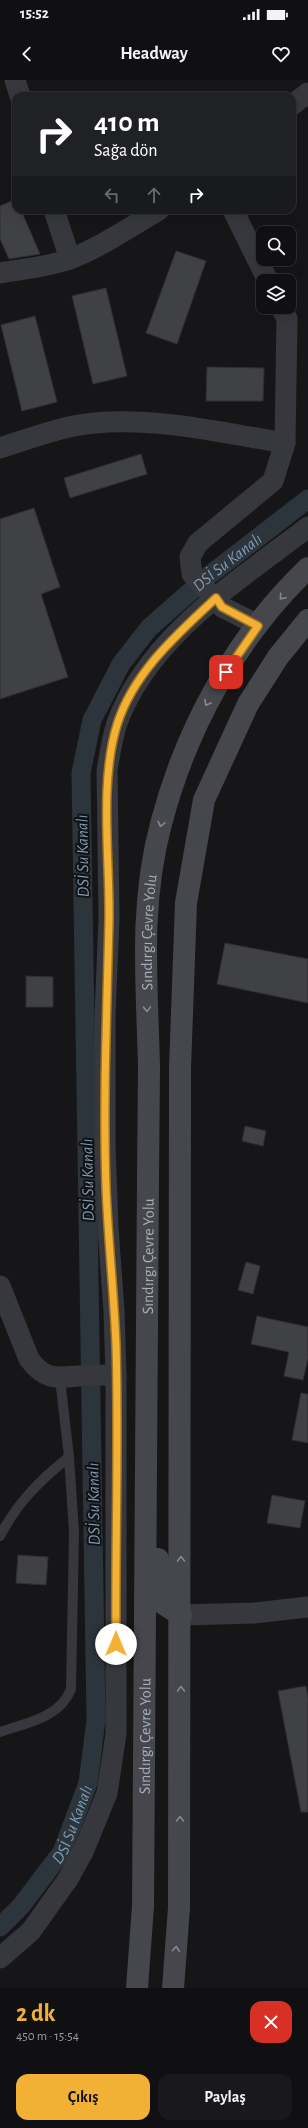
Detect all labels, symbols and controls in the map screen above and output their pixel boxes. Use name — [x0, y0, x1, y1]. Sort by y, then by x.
text: 15:52 — [20, 6, 49, 21]
icon: back — [16, 43, 38, 65]
icon: heart — [270, 43, 292, 65]
text: Headway — [120, 45, 188, 63]
icon: right — [28, 108, 80, 160]
text: 410 m — [94, 109, 160, 137]
text: Sağa dön — [94, 142, 158, 160]
icon: left — [101, 184, 123, 206]
icon: ahead — [143, 184, 165, 206]
icon: right — [185, 184, 207, 206]
map controls — [256, 226, 296, 314]
button: search — [256, 226, 296, 266]
button: layers — [256, 274, 296, 314]
water label: DSİ Su Kanalı — [190, 530, 265, 594]
one-way arrow — [279, 592, 286, 600]
pin — [209, 655, 243, 689]
icon: arrive — [215, 661, 237, 683]
one-way arrow — [205, 699, 212, 706]
water label: DSİ Su Kanalı — [72, 815, 92, 897]
one-way arrow — [157, 821, 166, 828]
street label: Sındırgı Çevre Yolu — [139, 874, 160, 991]
one-way arrow — [142, 1006, 151, 1012]
water label: DSİ Su Kanalı — [77, 1139, 97, 1221]
street label: Sındırgı Çevre Yolu — [140, 1198, 157, 1314]
water label: DSİ Su Kanalı — [83, 1463, 103, 1545]
one-way arrow — [177, 1556, 185, 1562]
position arrow — [95, 1623, 137, 1665]
street label: Sındırgı Çevre Yolu — [137, 1678, 154, 1794]
one-way arrow — [177, 1686, 185, 1692]
water label: DSİ Su Kanalı — [48, 1783, 95, 1867]
one-way arrow — [176, 1816, 184, 1822]
one-way arrow — [172, 1946, 181, 1952]
button: close — [250, 2001, 292, 2043]
text: 2 dk — [16, 2002, 55, 2026]
text: 450 m · 15:54 — [16, 2030, 79, 2043]
button: Çıkış — [16, 2074, 150, 2120]
button: Paylaş — [158, 2074, 292, 2120]

